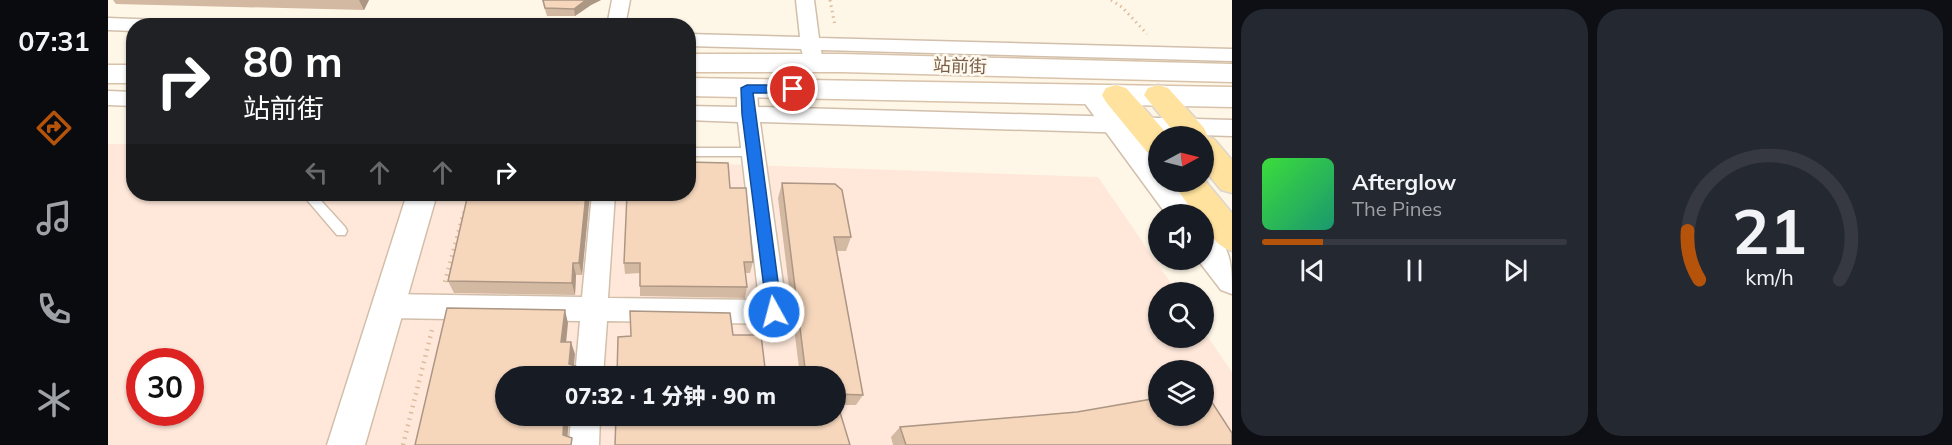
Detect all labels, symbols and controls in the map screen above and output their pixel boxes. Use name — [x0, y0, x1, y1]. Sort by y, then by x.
text: 07:31 — [18, 24, 90, 58]
text: 80 m — [243, 35, 343, 88]
icon: right — [144, 42, 222, 120]
street label: 站前街 — [933, 53, 987, 78]
pin — [767, 63, 818, 114]
icon: arrive — [776, 72, 809, 105]
text: 站前街 — [243, 91, 324, 125]
icon: directions — [33, 107, 75, 149]
north arrow — [1148, 126, 1214, 192]
map controls — [1148, 126, 1214, 426]
icon: left — [300, 156, 333, 189]
icon: ahead — [363, 156, 396, 189]
icon: ahead — [426, 156, 459, 189]
icon: right — [489, 156, 522, 189]
text: Afterglow — [1352, 168, 1456, 196]
text: 21 — [1732, 191, 1807, 270]
text: The Pines — [1352, 196, 1442, 221]
icon: music — [33, 197, 75, 239]
button: sound — [1148, 204, 1214, 270]
icon: previous — [1296, 254, 1329, 287]
icon: pause — [1398, 254, 1431, 287]
icon: next — [1499, 254, 1532, 287]
text: km/h — [1745, 263, 1794, 290]
position arrow — [742, 280, 806, 344]
button: search — [1148, 282, 1214, 348]
icon: phone — [33, 288, 75, 330]
speed limit sign: 30 — [126, 348, 204, 426]
button: layers — [1148, 360, 1214, 426]
icon: climate — [33, 379, 75, 421]
text: 07:32 · 1 分钟 · 90 m — [565, 382, 776, 410]

